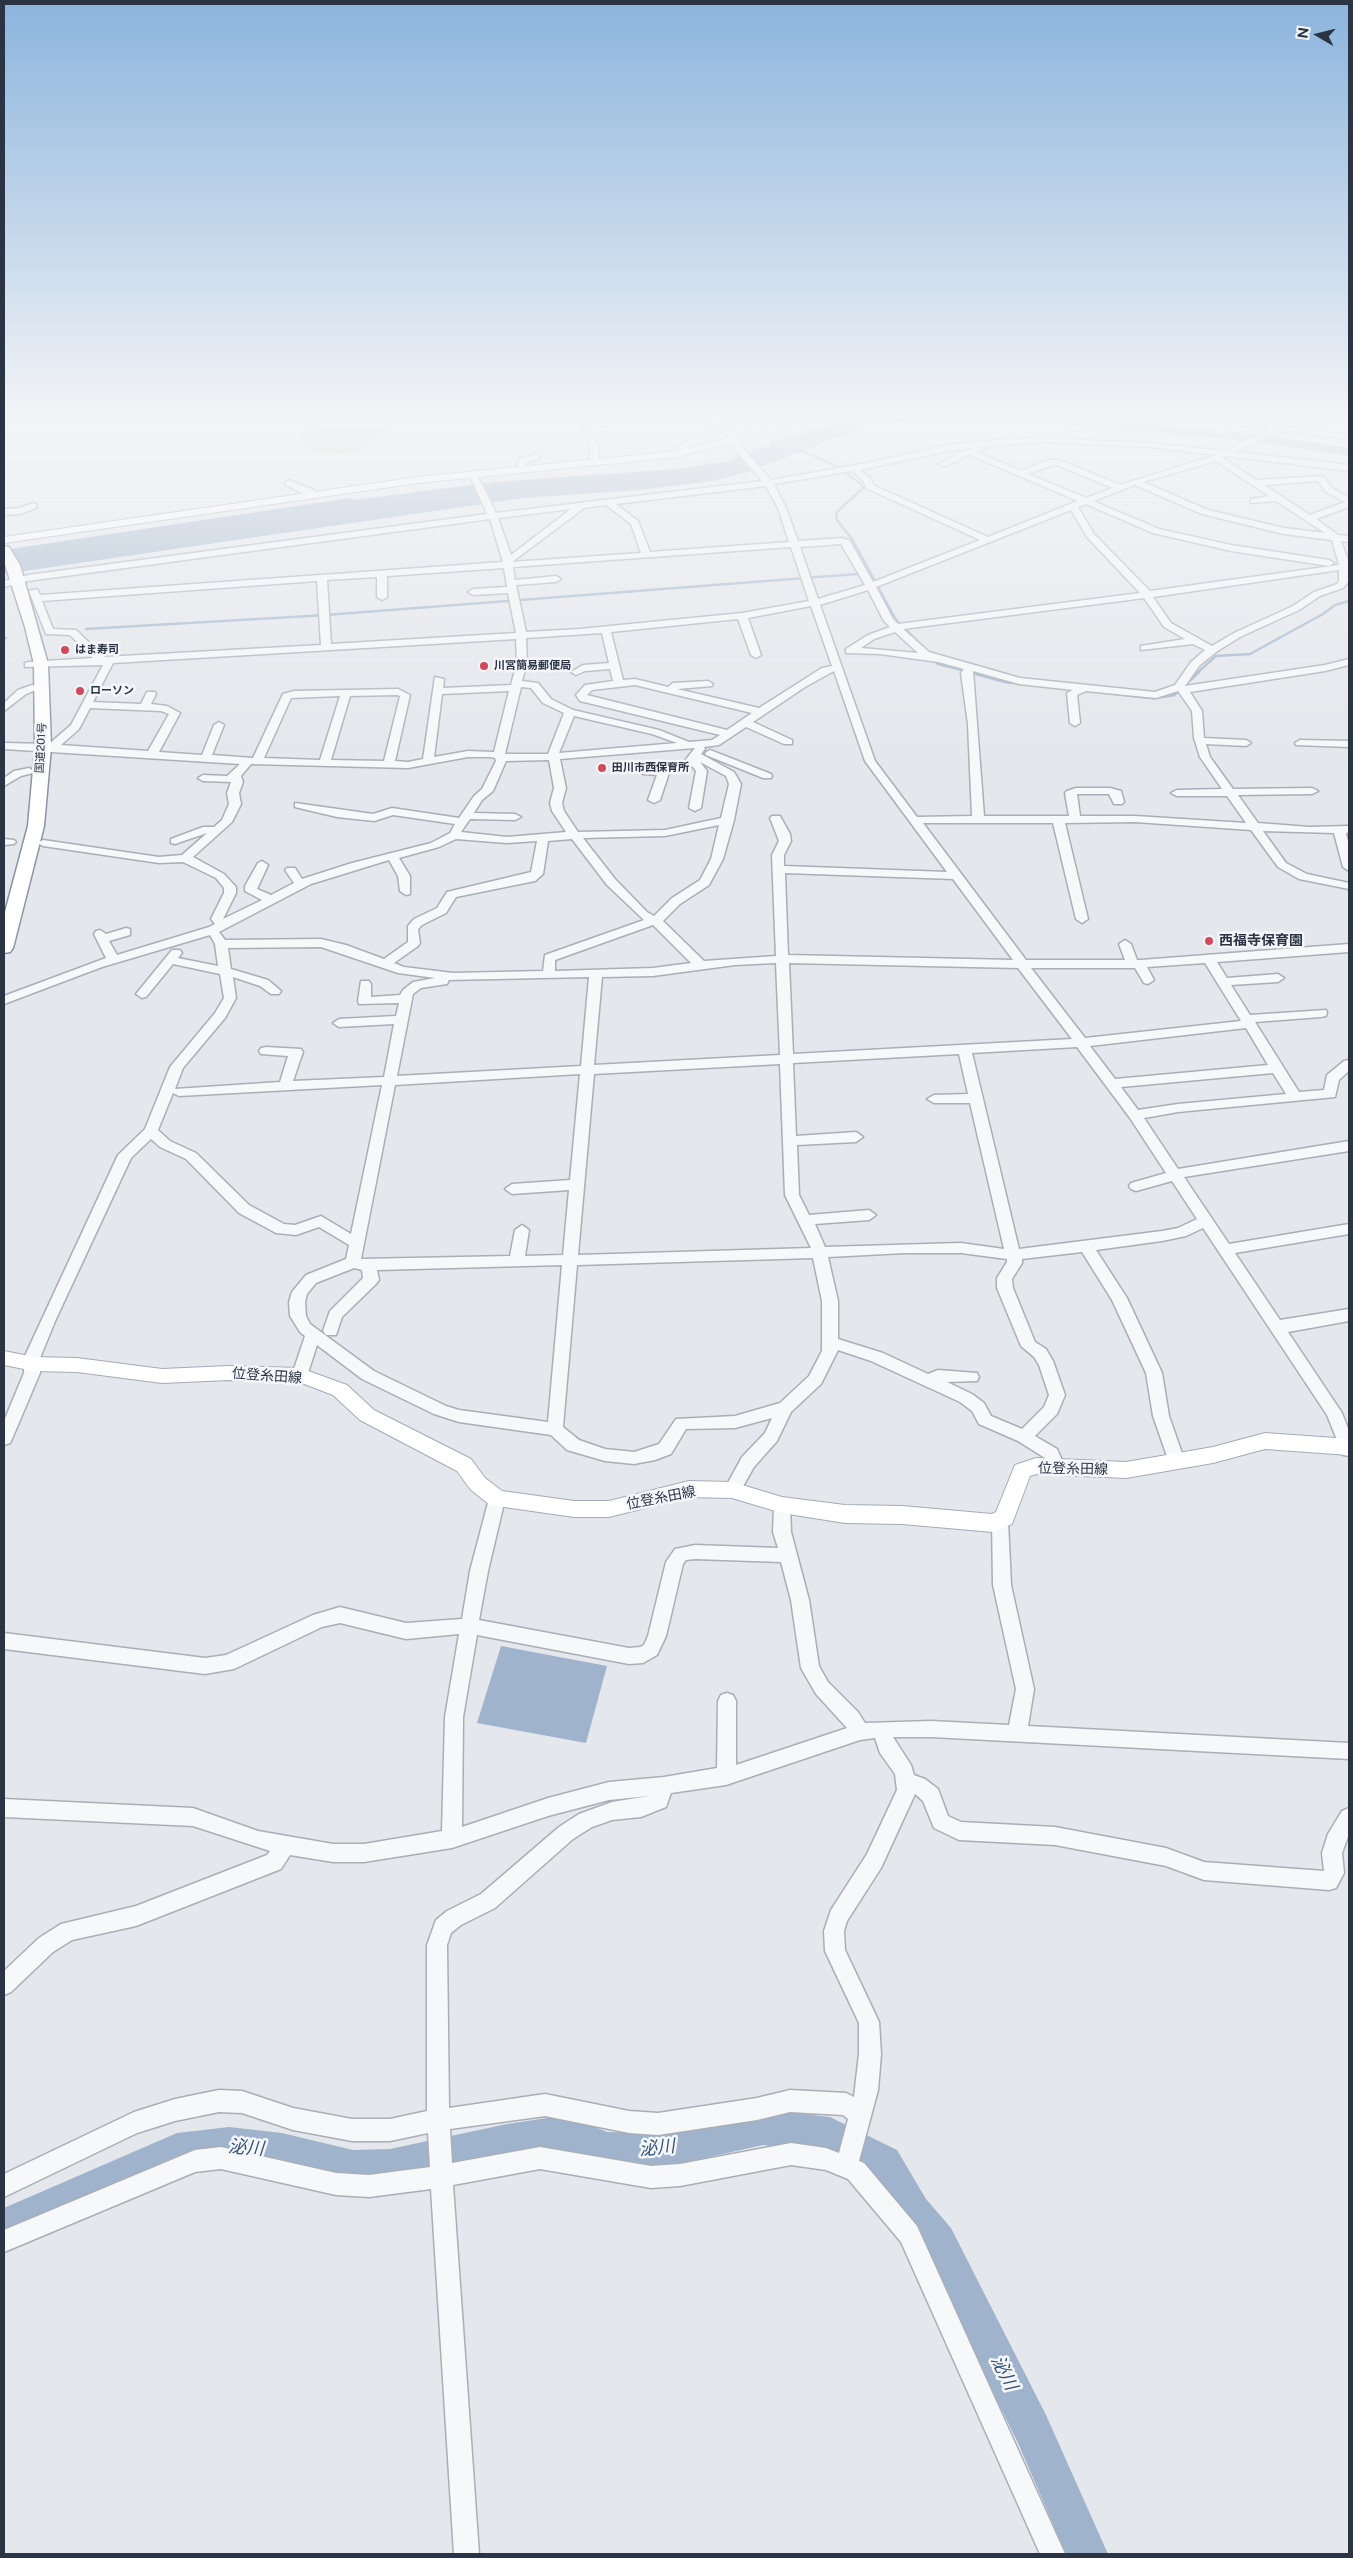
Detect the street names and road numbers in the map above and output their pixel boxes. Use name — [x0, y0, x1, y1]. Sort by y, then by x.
street label: 国道201号 — [33, 722, 49, 774]
street label: 位登糸田線 — [231, 1365, 303, 1387]
street label: 位登糸田線 — [1038, 1460, 1108, 1478]
street label: 位登糸田線 — [625, 1483, 697, 1513]

